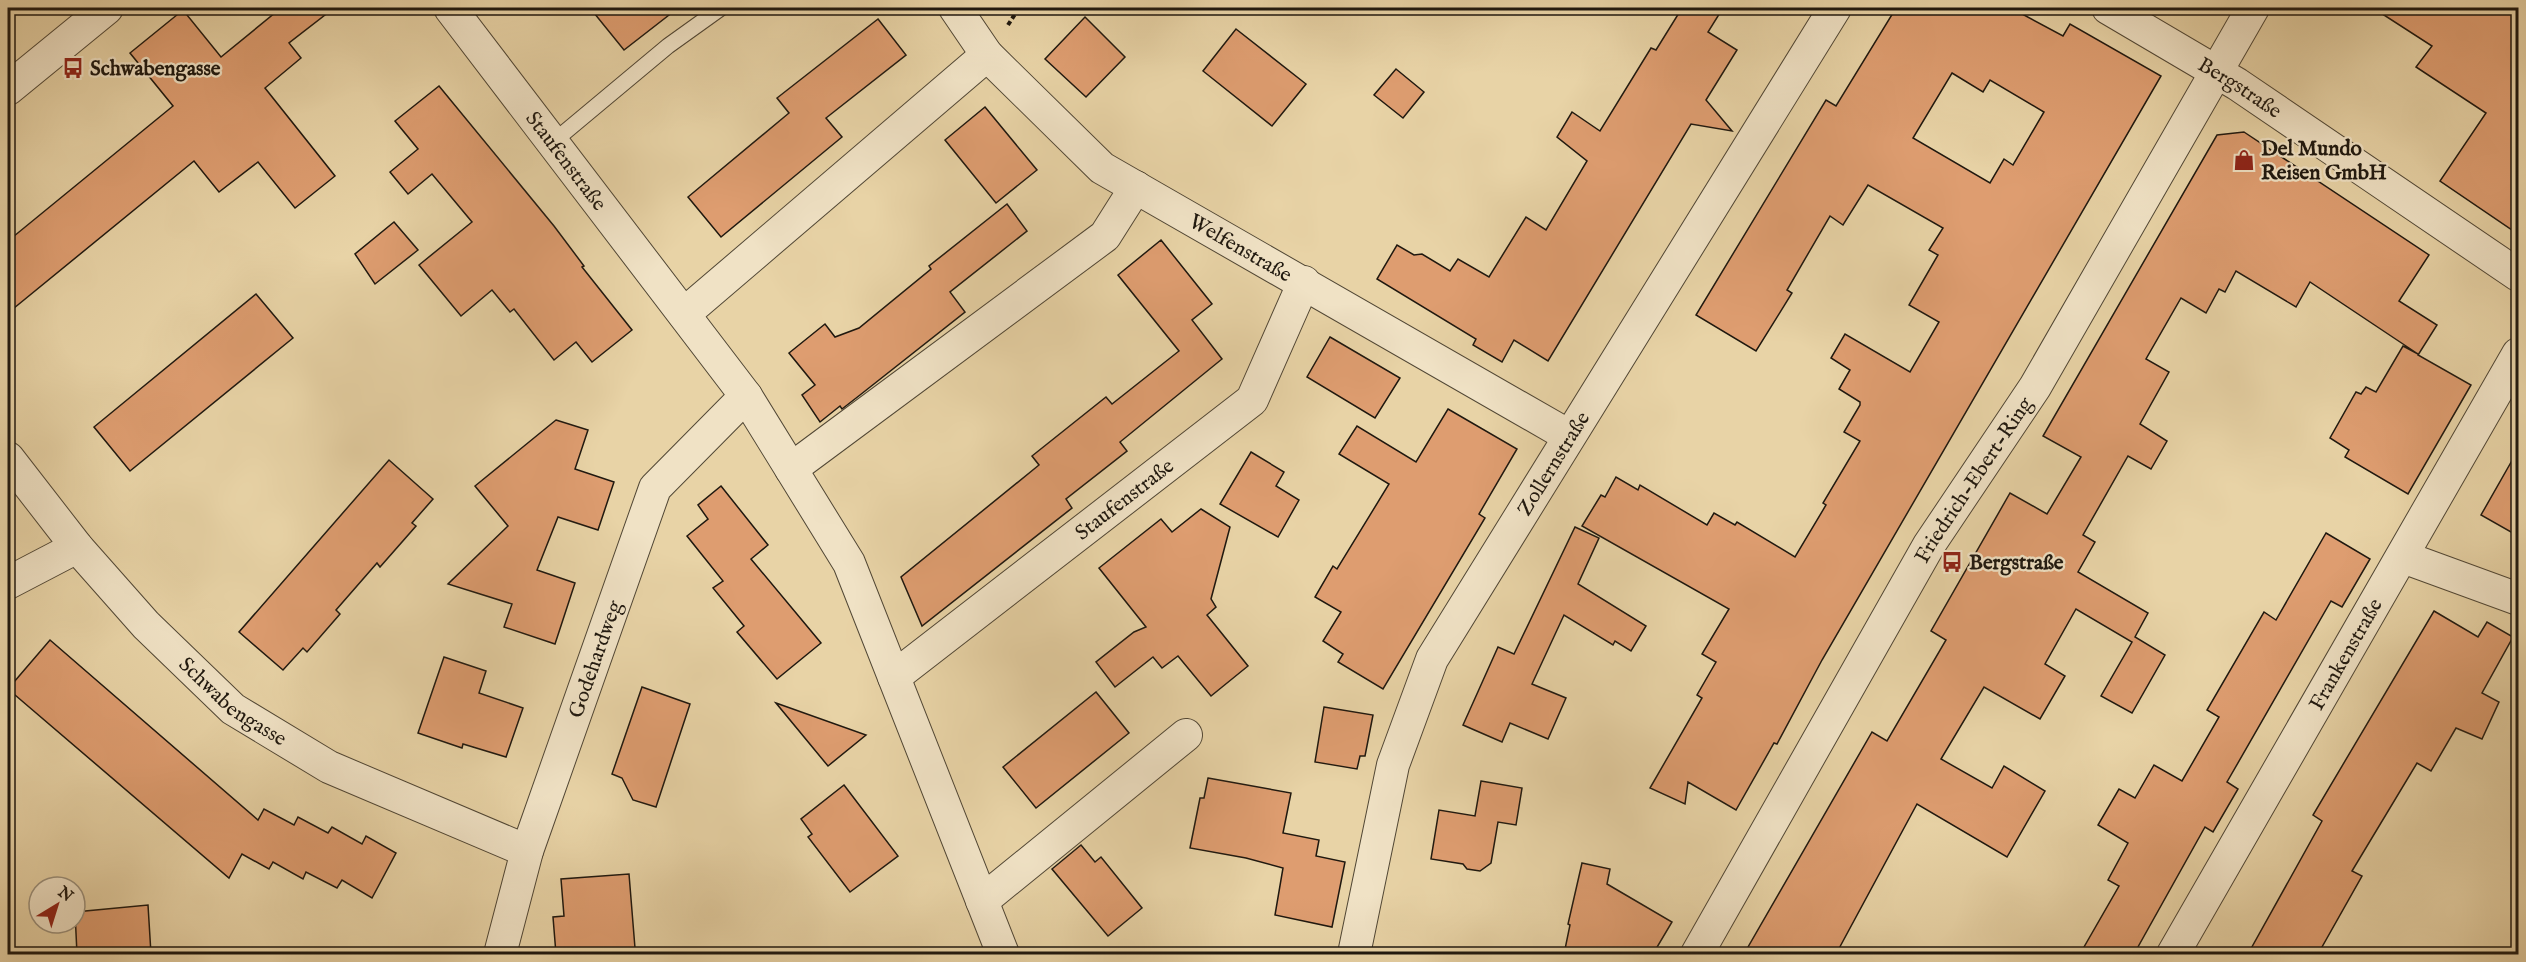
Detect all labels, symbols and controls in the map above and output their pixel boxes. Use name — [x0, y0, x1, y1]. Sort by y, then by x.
street label: Bergstraße — [2192, 52, 2287, 126]
bus stop icon: Schwabengasse — [61, 56, 85, 80]
place label: Schwabengasse — [90, 56, 221, 83]
street label: Staufenstraße — [519, 106, 612, 217]
place label: Del Mundo Reisen GmbH — [2261, 136, 2387, 187]
shop icon: Del Mundo Reisen GmbH — [2232, 148, 2256, 172]
street label: Welfenstraße — [1184, 209, 1297, 289]
street label: Friedrich-Ebert-Ring — [1909, 392, 2040, 569]
street label: Zollernstraße — [1512, 407, 1597, 521]
street label: Staufenstraße — [1070, 453, 1180, 547]
bus stop icon: Bergstraße — [1940, 550, 1964, 574]
place label: Bergstraße — [1969, 550, 2064, 577]
street label: Frankenstraße — [2304, 594, 2390, 716]
street label: Godehardweg — [563, 597, 629, 722]
street label: Schwabengasse — [172, 652, 291, 753]
north arrow — [27, 875, 87, 935]
text: N — [53, 882, 77, 907]

